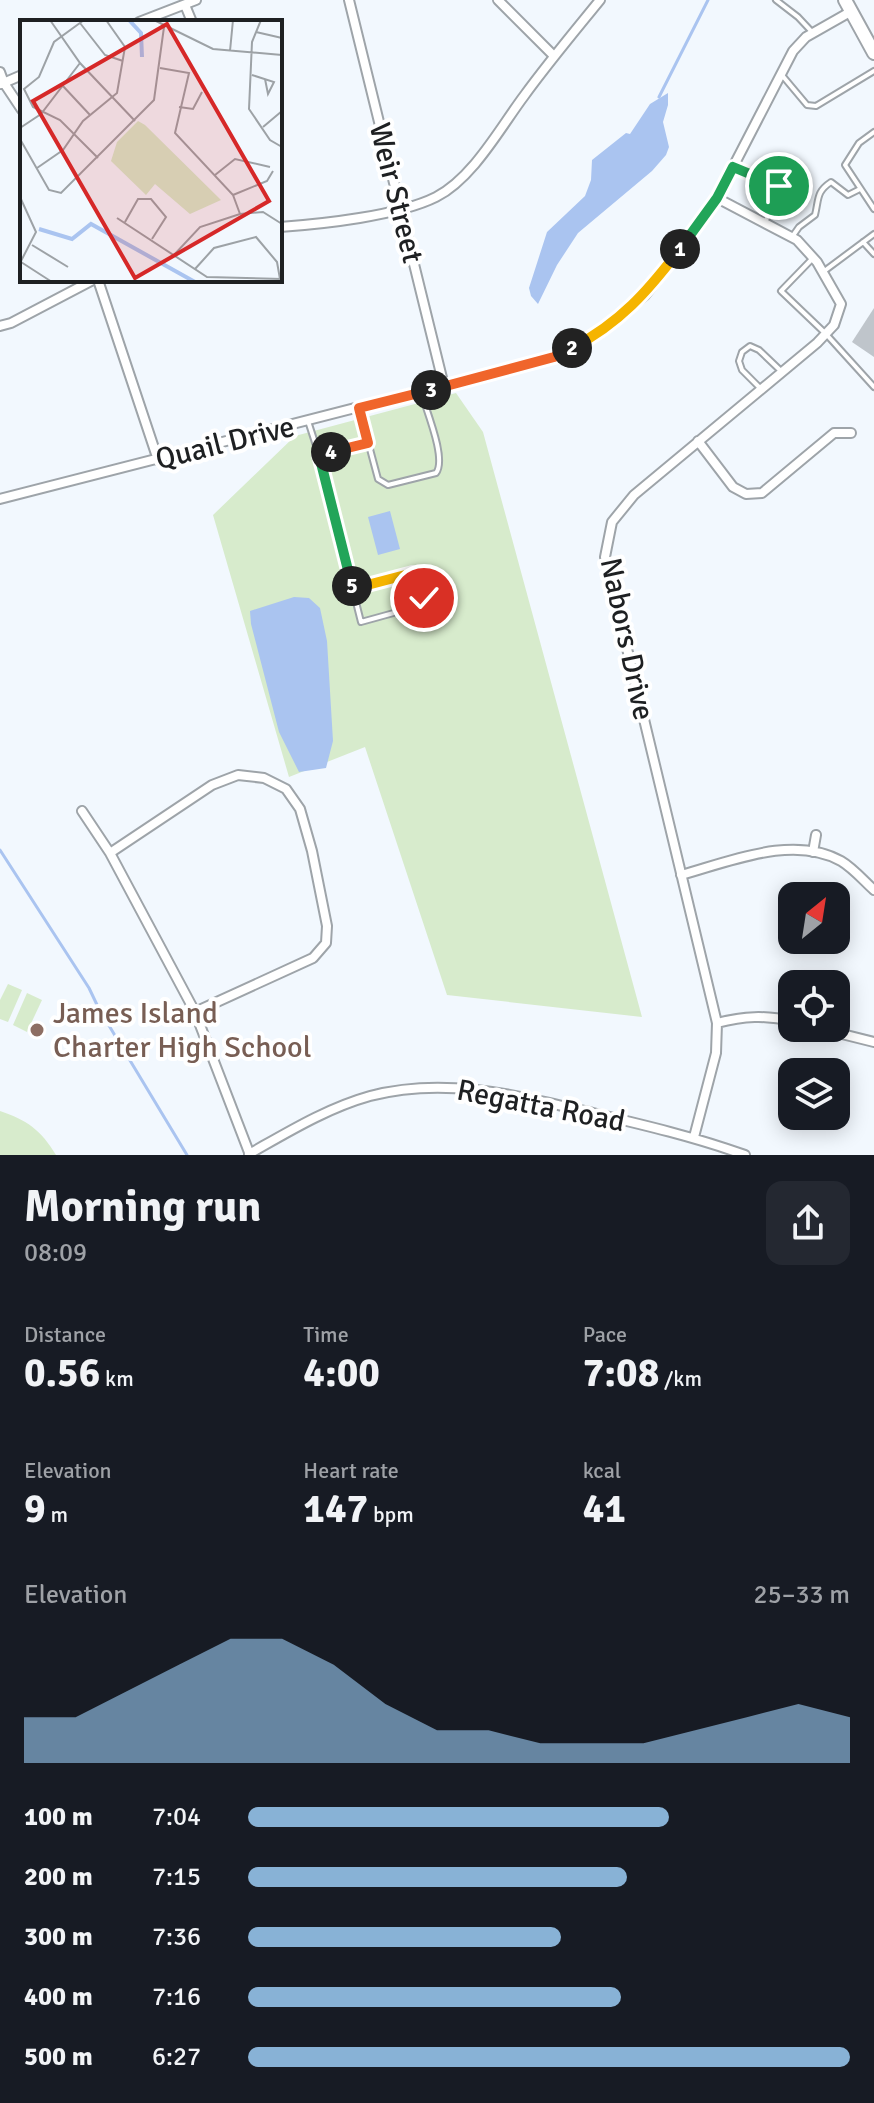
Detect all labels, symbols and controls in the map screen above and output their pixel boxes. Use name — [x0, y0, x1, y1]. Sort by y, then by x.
inset map — [20, 20, 282, 282]
street label: Weir Street — [361, 119, 431, 267]
pin — [745, 152, 813, 220]
icon: arrive — [757, 164, 801, 208]
pin: 1 — [660, 229, 700, 269]
text: 1 — [674, 235, 686, 262]
pin: 2 — [552, 328, 592, 368]
text: 2 — [566, 334, 578, 361]
pin: 3 — [411, 370, 451, 410]
text: 3 — [425, 376, 437, 403]
street label: Quail Drive — [152, 408, 298, 478]
pin: 4 — [311, 432, 351, 472]
text: 4 — [325, 438, 337, 465]
street label: Nabors Drive — [592, 555, 662, 723]
pin — [390, 564, 458, 632]
pin: 5 — [332, 566, 372, 606]
text: 5 — [346, 572, 358, 599]
icon: check — [402, 576, 446, 620]
north arrow — [778, 882, 850, 954]
map controls — [778, 882, 850, 1130]
button: locate — [778, 970, 850, 1042]
place label: James Island Charter High School — [53, 995, 311, 1066]
marker: James Island Charter High School — [28, 1021, 46, 1039]
button: layers — [778, 1058, 850, 1130]
street label: Regatta Road — [454, 1072, 628, 1140]
text: Morning run — [24, 1180, 261, 1234]
button: share — [766, 1181, 850, 1265]
text: 08:09 — [24, 1237, 87, 1269]
text: Distance — [24, 1321, 106, 1348]
text: Time — [303, 1321, 349, 1348]
text: Pace — [583, 1321, 627, 1348]
text: 0.56 — [24, 1348, 100, 1398]
text: 4:00 — [303, 1348, 380, 1398]
text: 7:08 — [583, 1348, 659, 1398]
text: km — [100, 1365, 134, 1392]
text: /km — [659, 1365, 702, 1392]
text: Elevation — [24, 1457, 112, 1484]
text: Heart rate — [303, 1457, 399, 1484]
text: kcal — [583, 1457, 621, 1484]
text: 9 — [24, 1484, 46, 1534]
text: 147 — [303, 1484, 368, 1534]
text: 41 — [583, 1484, 626, 1534]
text: m — [46, 1501, 68, 1528]
text: bpm — [368, 1501, 414, 1528]
text: Elevation — [24, 1579, 128, 1611]
text: 25–33 m — [754, 1579, 850, 1611]
text: 100 m — [24, 1801, 93, 1833]
text: 7:04 — [152, 1801, 201, 1833]
text: 200 m — [24, 1861, 93, 1893]
text: 7:15 — [152, 1861, 201, 1893]
text: 300 m — [24, 1921, 93, 1953]
text: 7:36 — [152, 1921, 201, 1953]
text: 400 m — [24, 1981, 93, 2013]
text: 7:16 — [152, 1981, 201, 2013]
text: 500 m — [24, 2041, 93, 2073]
text: 6:27 — [152, 2041, 201, 2073]

